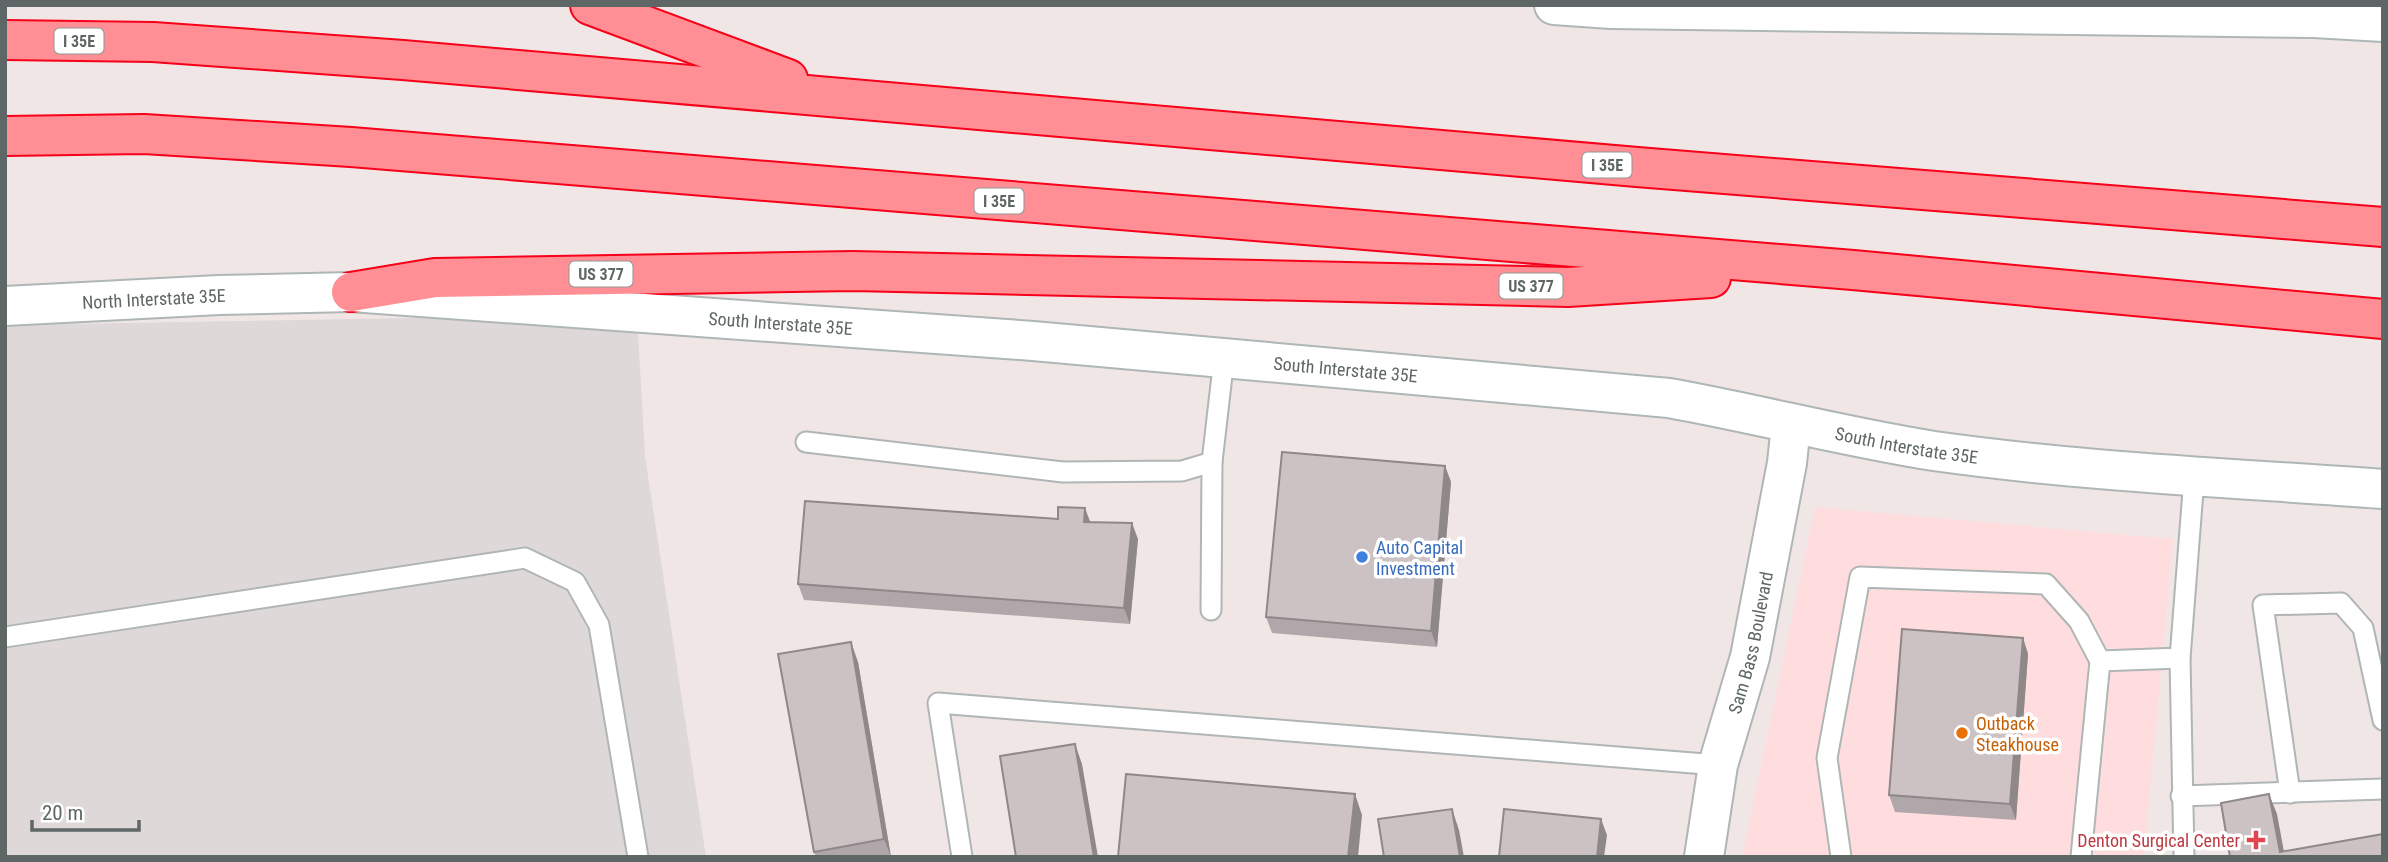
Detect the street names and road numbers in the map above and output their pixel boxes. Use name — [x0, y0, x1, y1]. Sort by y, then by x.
road number: I 35E — [55, 28, 104, 54]
road number: I 35E — [1582, 153, 1632, 178]
road number: I 35E — [974, 188, 1024, 214]
road number: US 377 — [570, 262, 632, 286]
road number: US 377 — [1500, 274, 1562, 298]
street label: North Interstate 35E — [82, 284, 226, 313]
street label: South Interstate 35E — [708, 307, 853, 339]
street label: South Interstate 35E — [1273, 352, 1419, 386]
street label: South Interstate 35E — [1833, 422, 1979, 467]
street label: Sam Bass Boulevard — [1723, 570, 1777, 716]

